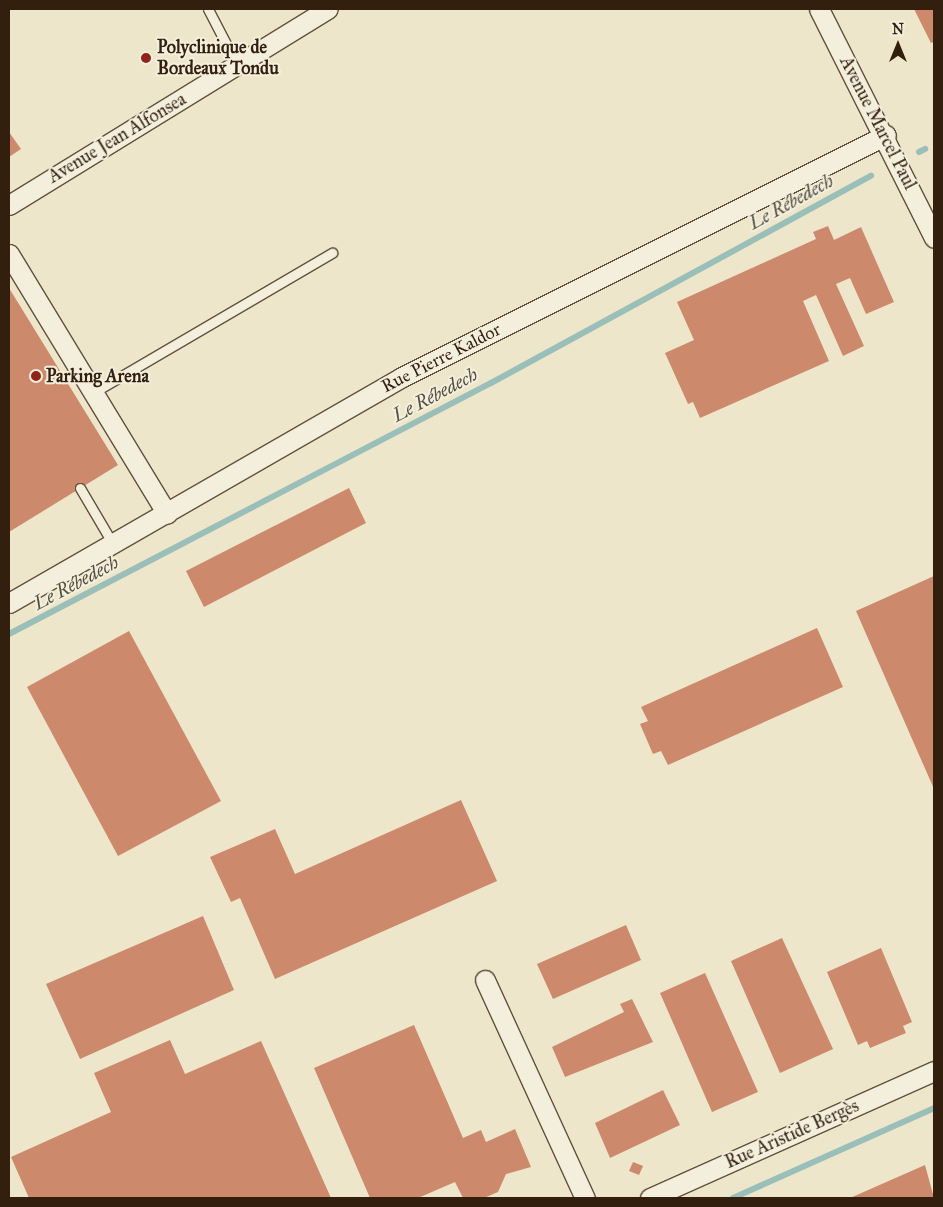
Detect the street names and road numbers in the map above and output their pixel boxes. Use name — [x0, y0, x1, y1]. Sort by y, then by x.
street label: Avenue Marcel Paul — [835, 53, 921, 193]
street label: Avenue Jean Alfonsea — [44, 88, 190, 188]
street label: Rue Pierre Kaldor — [378, 319, 504, 397]
street label: Rue Aristide Bergès — [722, 1095, 862, 1173]

